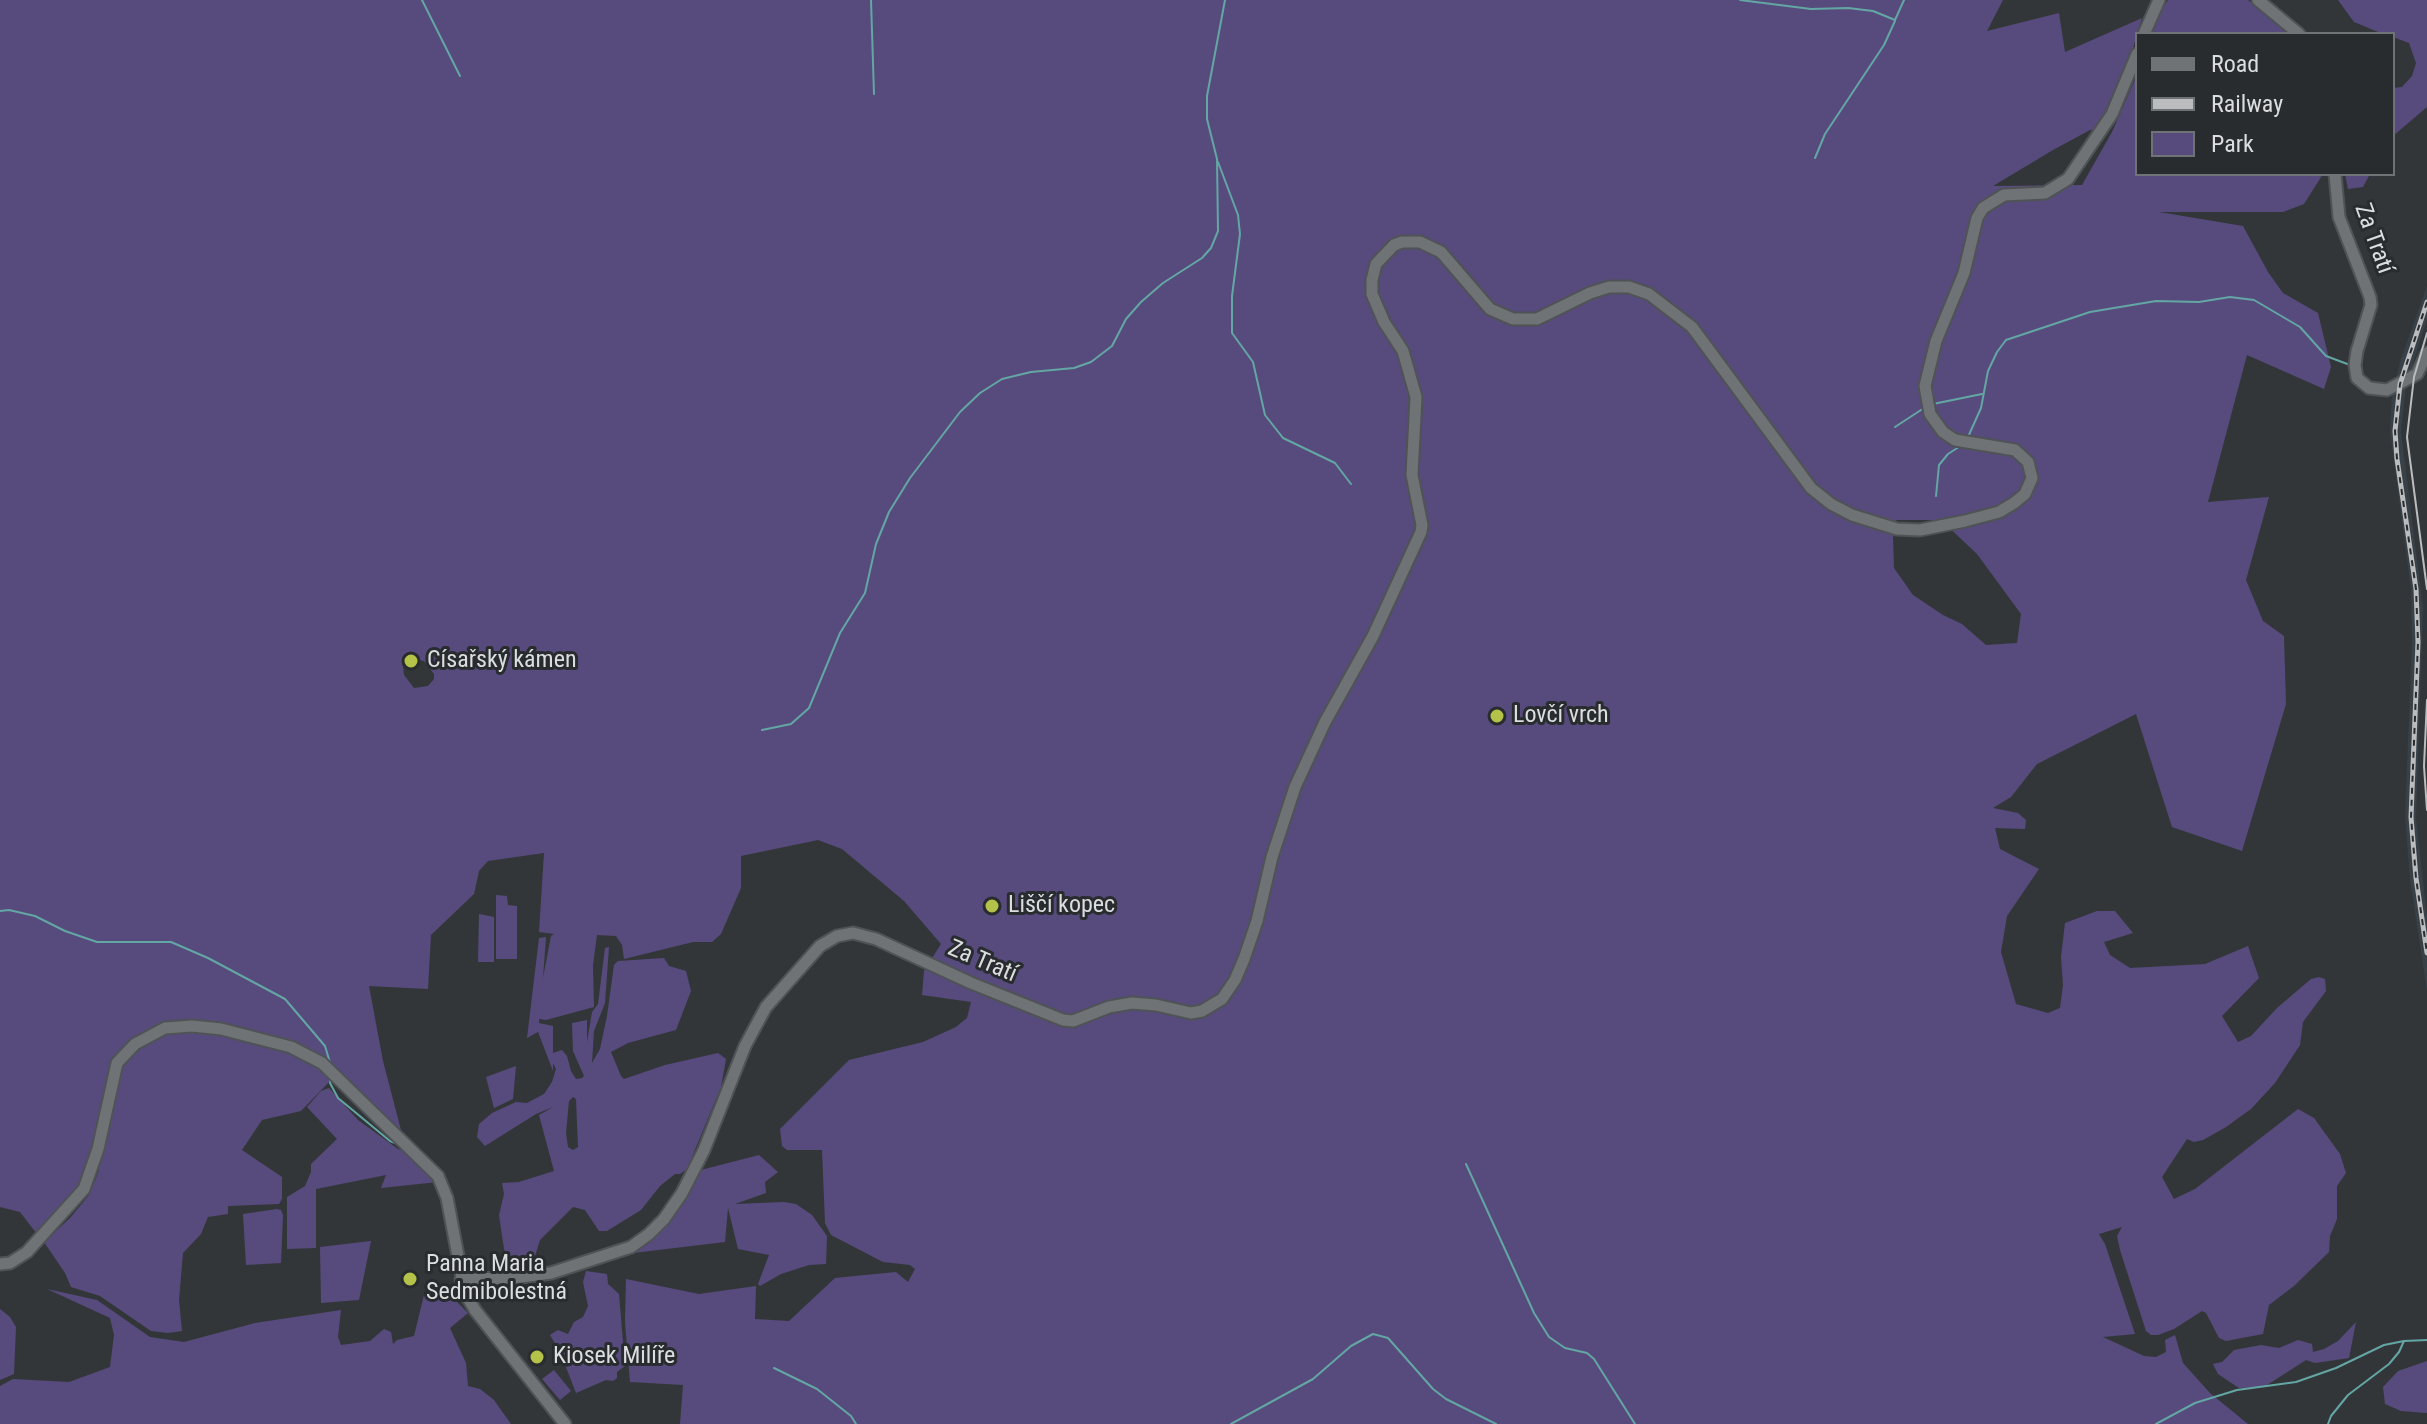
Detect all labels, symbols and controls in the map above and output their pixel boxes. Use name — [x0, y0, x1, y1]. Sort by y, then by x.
legend — [2135, 32, 2395, 176]
text: Road — [2211, 50, 2259, 78]
text: Railway — [2211, 90, 2283, 118]
text: Park — [2211, 130, 2254, 158]
street label: Za Tratí — [2347, 200, 2399, 278]
place label: Císařský kámen — [427, 647, 577, 675]
marker: Císařský kámen — [402, 652, 420, 670]
place label: Lovčí vrch — [1513, 702, 1609, 730]
marker: Lovčí vrch — [1488, 707, 1506, 725]
place label: Liščí kopec — [1008, 892, 1115, 920]
marker: Liščí kopec — [983, 897, 1001, 915]
street label: Za Tratí — [943, 935, 1021, 989]
place label: Panna Maria Sedmibolestná — [426, 1251, 567, 1307]
marker: Panna Maria Sedmibolestná — [401, 1270, 419, 1288]
place label: Kiosek Milíře — [553, 1343, 675, 1371]
marker: Kiosek Milíře — [528, 1348, 546, 1366]

